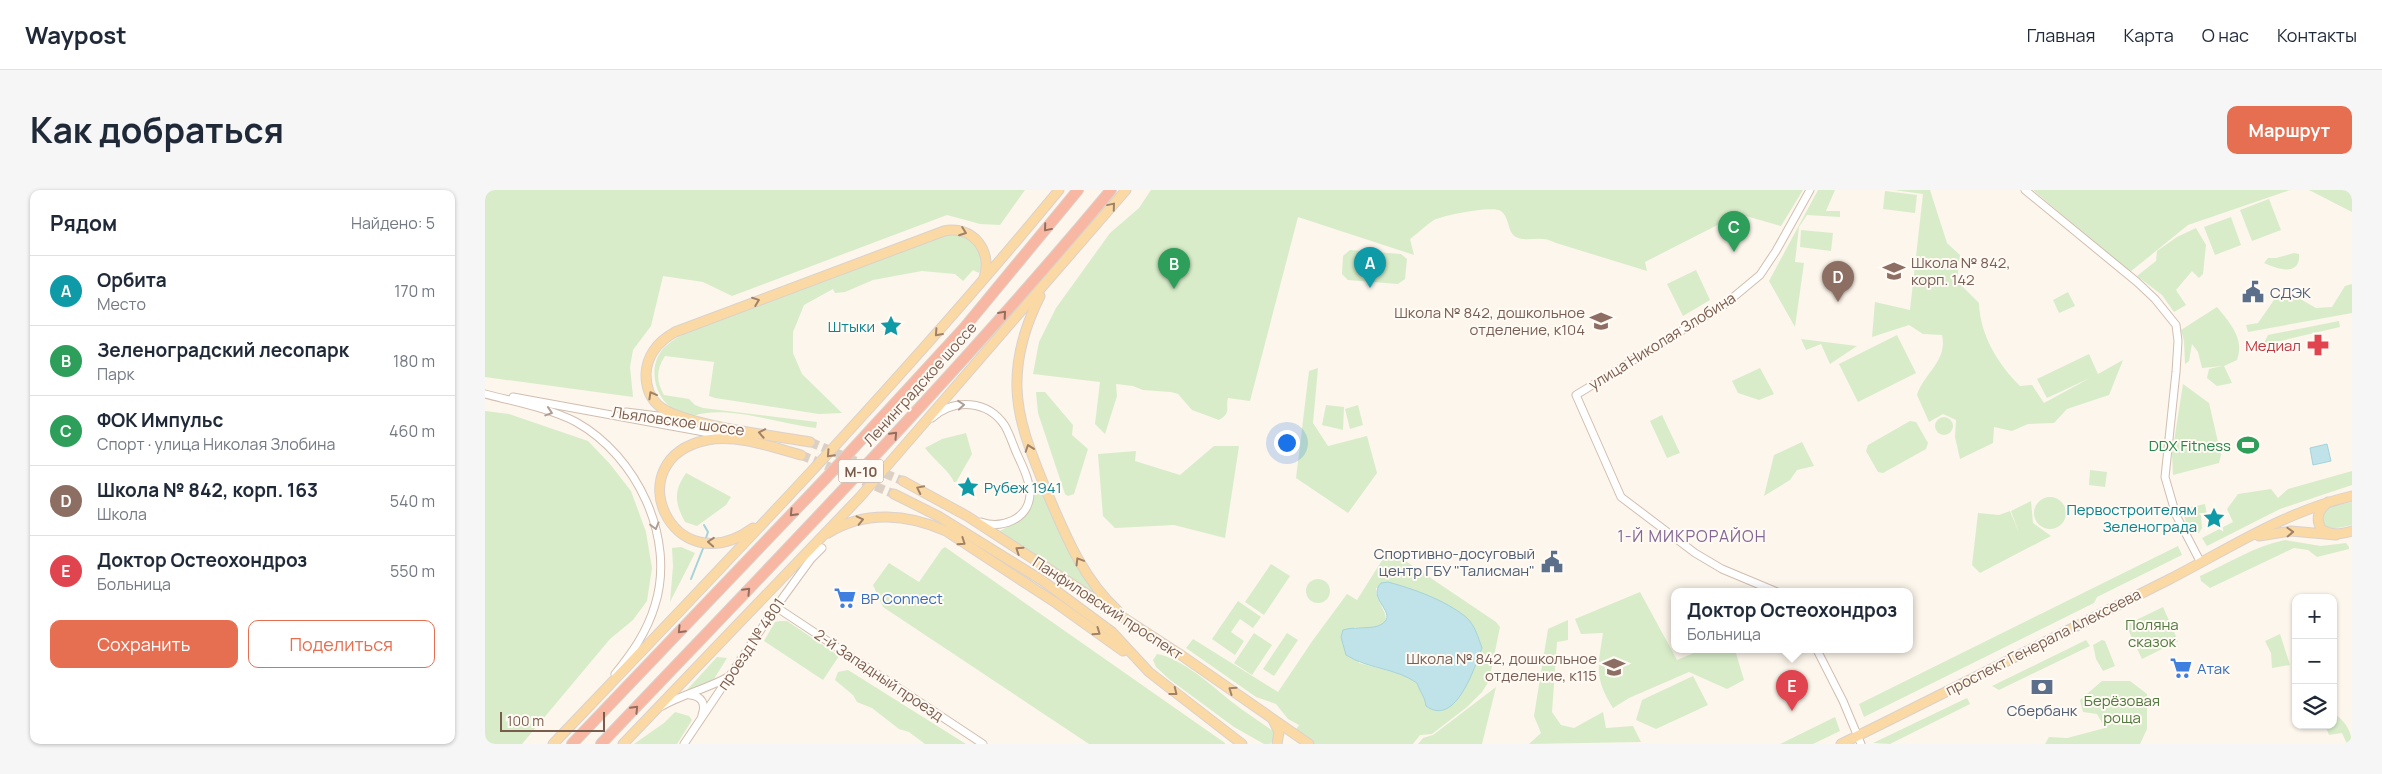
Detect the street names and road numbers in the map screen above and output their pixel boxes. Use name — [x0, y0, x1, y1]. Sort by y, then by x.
street label: улица Николая Злобина — [1585, 287, 1739, 395]
street label: Ленинградское шоссе — [859, 317, 982, 451]
street label: Льяловское шоссе — [610, 401, 746, 441]
road number: М-10 — [839, 460, 883, 482]
street label: Панфиловский проспект — [1029, 551, 1188, 665]
street label: проспект Генерала Алексеева — [1942, 583, 2144, 701]
street label: проезд № 4801 — [713, 594, 789, 694]
street label: 2-й Западный проезд — [810, 624, 948, 726]

